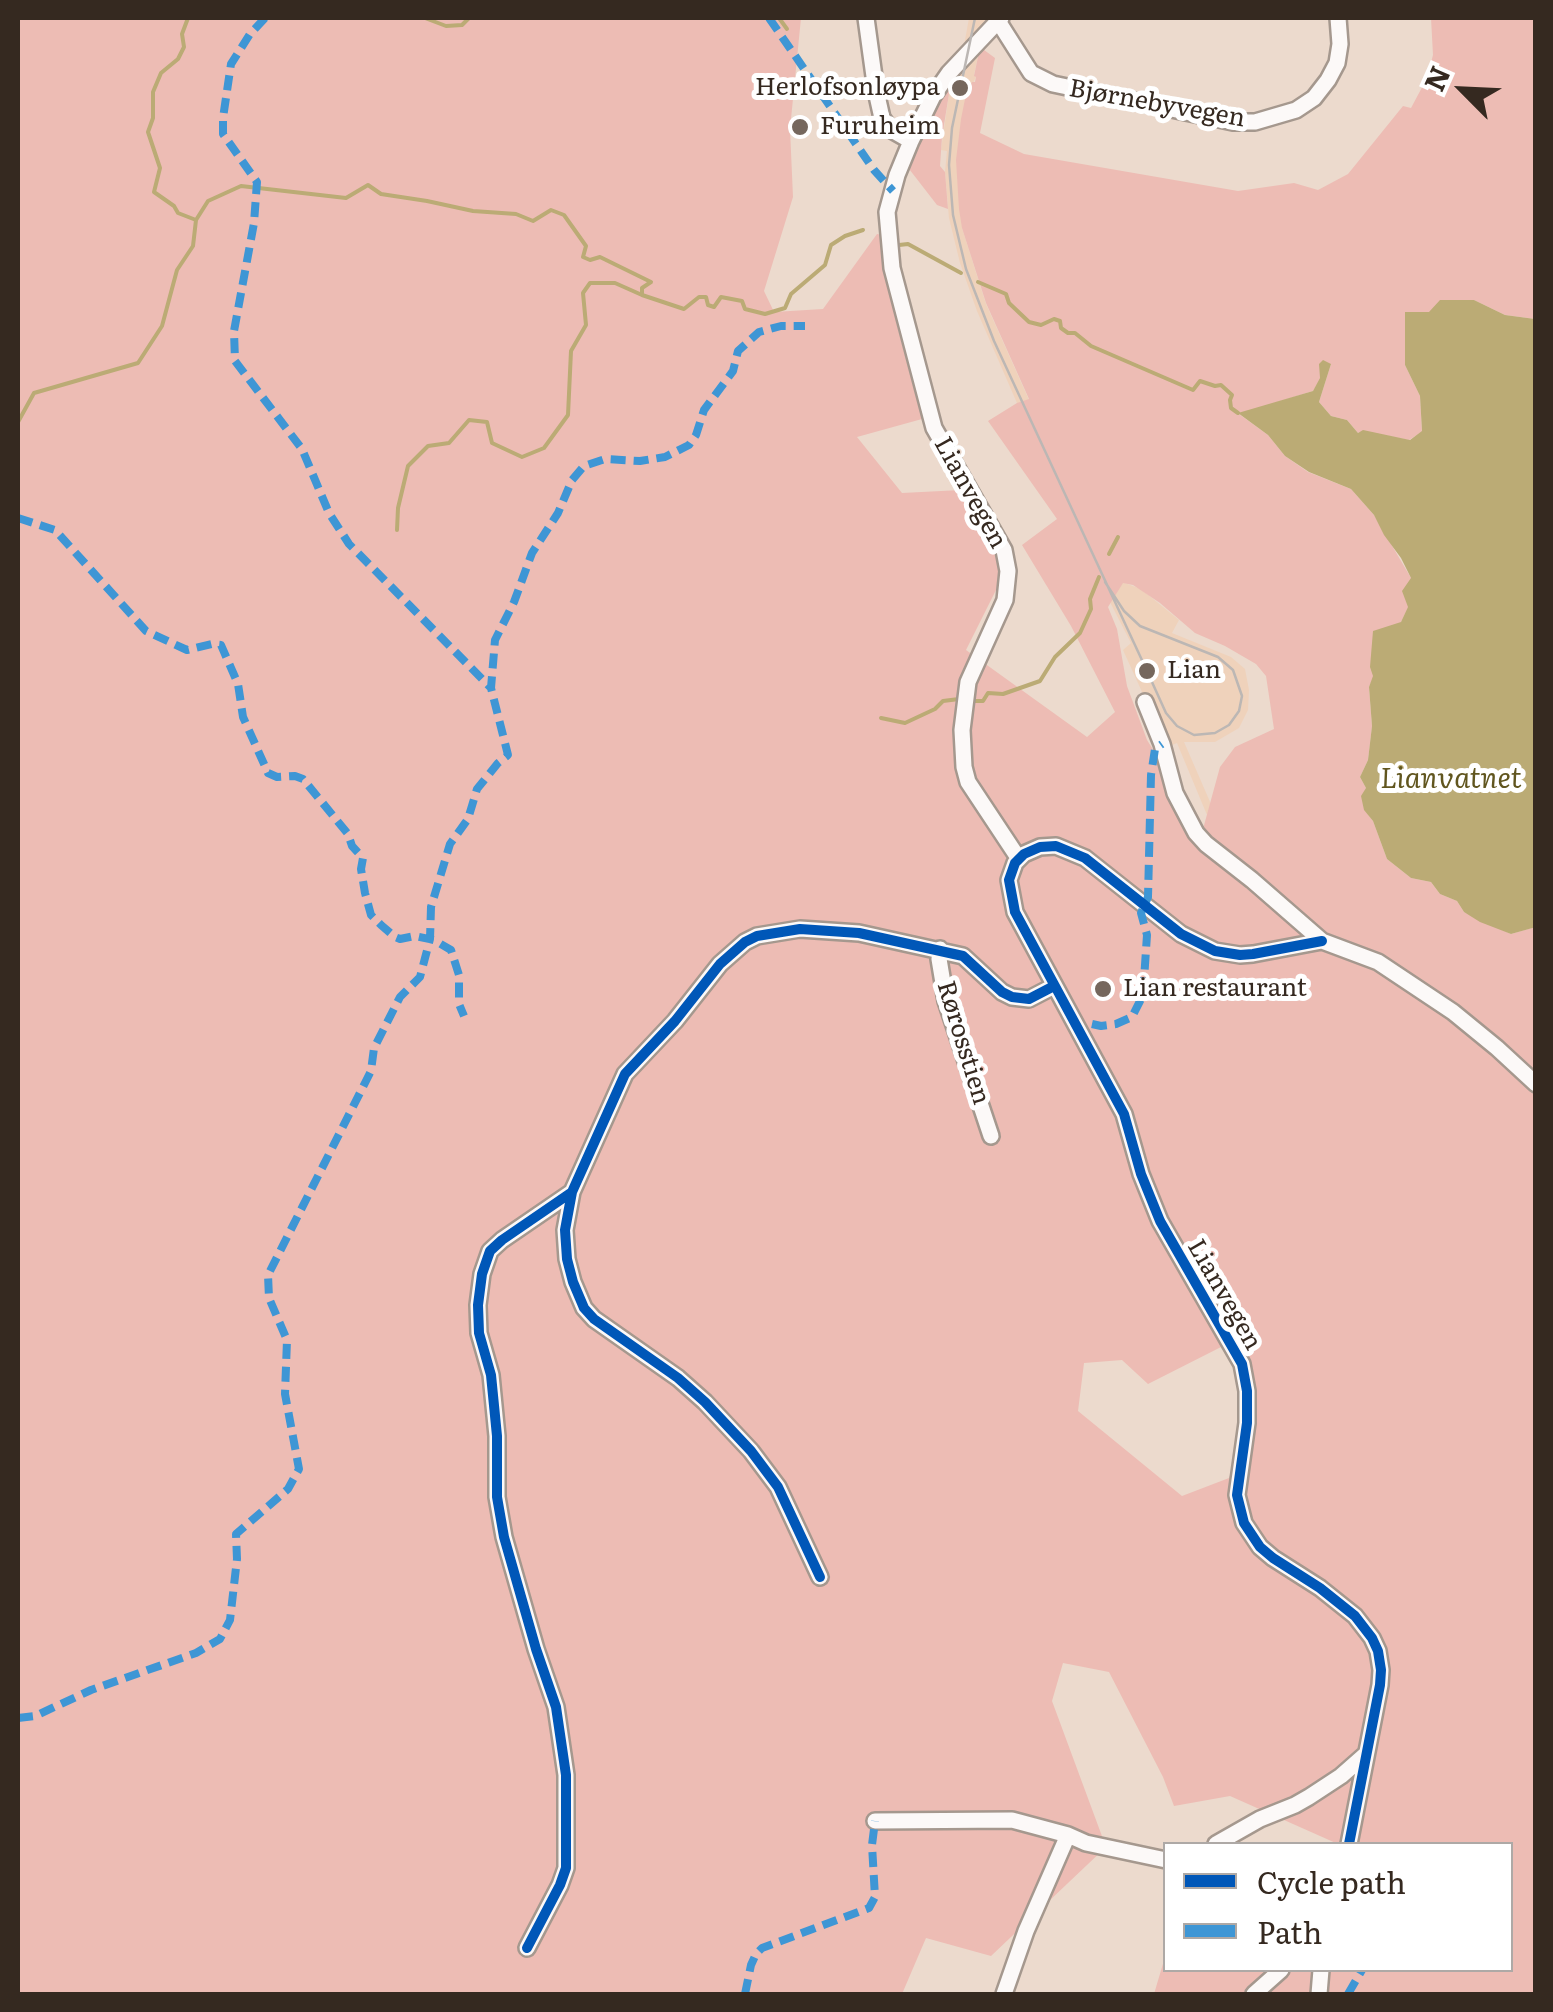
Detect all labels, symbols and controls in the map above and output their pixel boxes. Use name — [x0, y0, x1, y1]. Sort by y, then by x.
north arrow — [1413, 40, 1513, 140]
text: N — [1412, 59, 1460, 97]
place label: Herlofsonløypa — [755, 73, 940, 103]
street label: Bjørnebyvegen — [1067, 74, 1247, 134]
marker: Herlofsonløypa — [949, 77, 971, 99]
place label: Furuheim — [820, 112, 940, 142]
marker: Furuheim — [789, 116, 811, 138]
street label: Lianvegen — [927, 432, 1013, 554]
place label: Lian — [1167, 656, 1221, 686]
marker: Lian — [1136, 660, 1158, 682]
water label: Lianvatnet — [1380, 763, 1522, 797]
place label: Lian restaurant — [1123, 974, 1307, 1004]
street label: Rørosstien — [930, 978, 996, 1108]
marker: Lian restaurant — [1092, 978, 1114, 1000]
street label: Lianvegen — [1180, 1234, 1268, 1356]
legend — [1163, 1842, 1513, 1972]
text: Cycle path — [1257, 1859, 1406, 1903]
text: Path — [1257, 1909, 1322, 1953]

